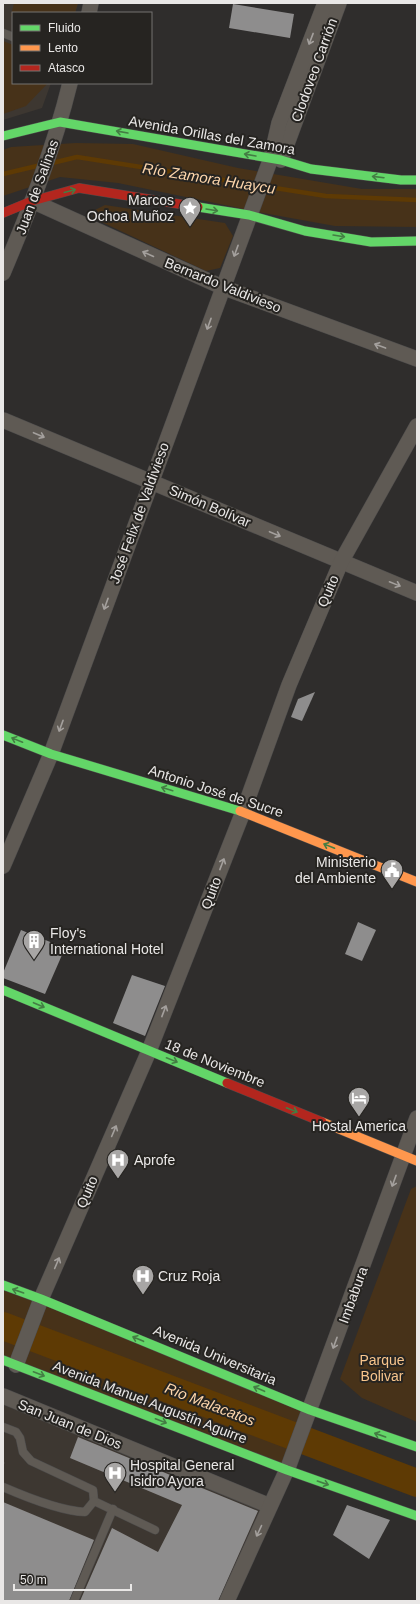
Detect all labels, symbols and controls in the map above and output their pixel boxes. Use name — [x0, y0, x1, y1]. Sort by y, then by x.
legend — [12, 12, 152, 84]
street label: Clodoveo Carrión — [288, 16, 340, 124]
text: Fluido — [48, 21, 81, 35]
one-way arrow — [306, 33, 314, 45]
text: Lento — [48, 41, 78, 55]
text: Atasco — [48, 61, 85, 75]
street label: Avenida Orillas del Zamora — [128, 112, 297, 158]
one-way arrow — [116, 128, 129, 136]
street label: Juan de Salinas — [12, 137, 62, 237]
one-way arrow — [244, 151, 257, 159]
water label: Río Zamora Huaycu — [141, 159, 277, 197]
one-way arrow — [372, 173, 385, 181]
one-way arrow — [63, 187, 76, 194]
place label: Marcos Ochoa Muñoz — [87, 192, 174, 224]
place icon: Marcos Ochoa Muñoz — [177, 195, 203, 228]
one-way arrow — [205, 206, 218, 214]
one-way arrow — [332, 232, 345, 240]
one-way arrow — [231, 245, 239, 257]
one-way arrow — [143, 250, 155, 257]
street label: Bernardo Valdivieso — [162, 254, 284, 316]
one-way arrow — [204, 318, 212, 330]
one-way arrow — [375, 341, 387, 349]
one-way arrow — [33, 432, 45, 439]
street label: José Felix de Valdivieso — [106, 440, 172, 586]
street label: Simón Bolívar — [167, 482, 254, 531]
one-way arrow — [269, 531, 281, 538]
street label: Quito — [314, 572, 342, 610]
one-way arrow — [389, 581, 401, 588]
one-way arrow — [102, 597, 109, 610]
one-way arrow — [57, 719, 64, 732]
one-way arrow — [11, 736, 23, 744]
street label: Antonio José de Sucre — [147, 762, 286, 820]
one-way arrow — [161, 785, 174, 792]
one-way arrow — [323, 842, 335, 850]
place label: Ministerio del Ambiente — [295, 854, 376, 886]
public building icon: Ministerio del Ambiente — [379, 857, 405, 890]
one-way arrow — [219, 858, 227, 870]
street label: Quito — [198, 874, 225, 911]
place label: Floy's International Hotel — [50, 925, 164, 957]
building icon: Floy's International Hotel — [21, 928, 47, 961]
one-way arrow — [33, 1002, 45, 1009]
one-way arrow — [161, 1006, 169, 1018]
street label: 18 de Noviembre — [163, 1036, 268, 1090]
one-way arrow — [165, 1057, 177, 1065]
hotel icon: Hostal America — [346, 1085, 372, 1118]
one-way arrow — [286, 1106, 298, 1114]
place label: Hostal America — [312, 1118, 406, 1134]
one-way arrow — [111, 1125, 118, 1137]
hospital icon: Aprofe — [105, 1147, 131, 1180]
place label: Aprofe — [134, 1152, 175, 1168]
street label: Quito — [73, 1173, 101, 1211]
one-way arrow — [390, 1175, 398, 1187]
one-way arrow — [53, 1257, 61, 1269]
hospital icon: Cruz Roja — [130, 1263, 156, 1296]
street label: Imbabura — [335, 1264, 371, 1326]
place label: Cruz Roja — [158, 1268, 220, 1284]
one-way arrow — [12, 1286, 24, 1294]
street label: Avenida Universitaria — [151, 1322, 279, 1388]
one-way arrow — [133, 1335, 145, 1342]
one-way arrow — [330, 1336, 338, 1348]
park label: Parque Bolivar — [359, 1352, 405, 1384]
street label: Avenida Manuel Augustín Aguirre — [51, 1357, 250, 1447]
one-way arrow — [33, 1371, 45, 1379]
water label: Rio Malacatos — [163, 1379, 258, 1429]
one-way arrow — [253, 1384, 265, 1392]
street label: San Juan de Dios — [16, 1396, 124, 1452]
one-way arrow — [154, 1418, 166, 1426]
one-way arrow — [375, 1430, 387, 1438]
place label: Hospital General Isidro Ayora — [130, 1457, 234, 1489]
hospital icon: Hospital General Isidro Ayora — [102, 1460, 128, 1493]
one-way arrow — [317, 1480, 330, 1487]
one-way arrow — [255, 1525, 262, 1537]
scale bar — [14, 1566, 131, 1592]
text: 50 m — [20, 1573, 47, 1587]

